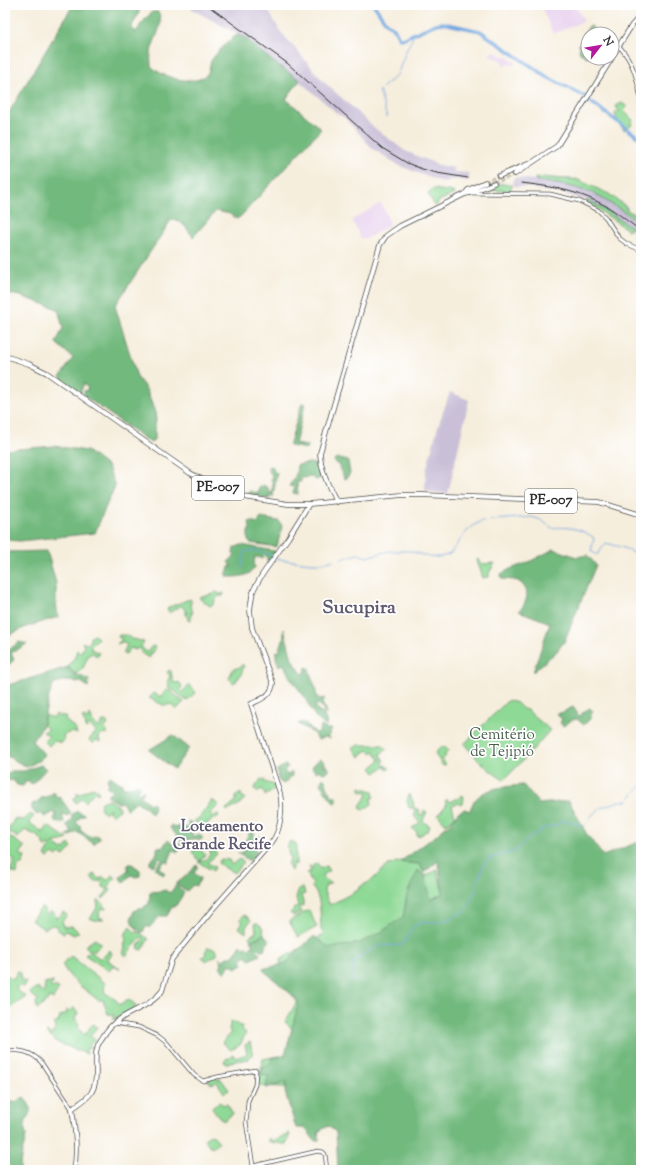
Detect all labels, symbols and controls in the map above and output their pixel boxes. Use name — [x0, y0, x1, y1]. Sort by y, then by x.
north arrow — [580, 26, 620, 66]
text: N — [598, 33, 617, 49]
road number: PE-007 — [192, 476, 244, 500]
road number: PE-007 — [525, 489, 577, 513]
district label: Sucupira — [322, 595, 396, 622]
park label: Cemitério de Tejipió — [469, 725, 535, 763]
district label: Loteamento Grande Recife — [173, 816, 272, 857]

